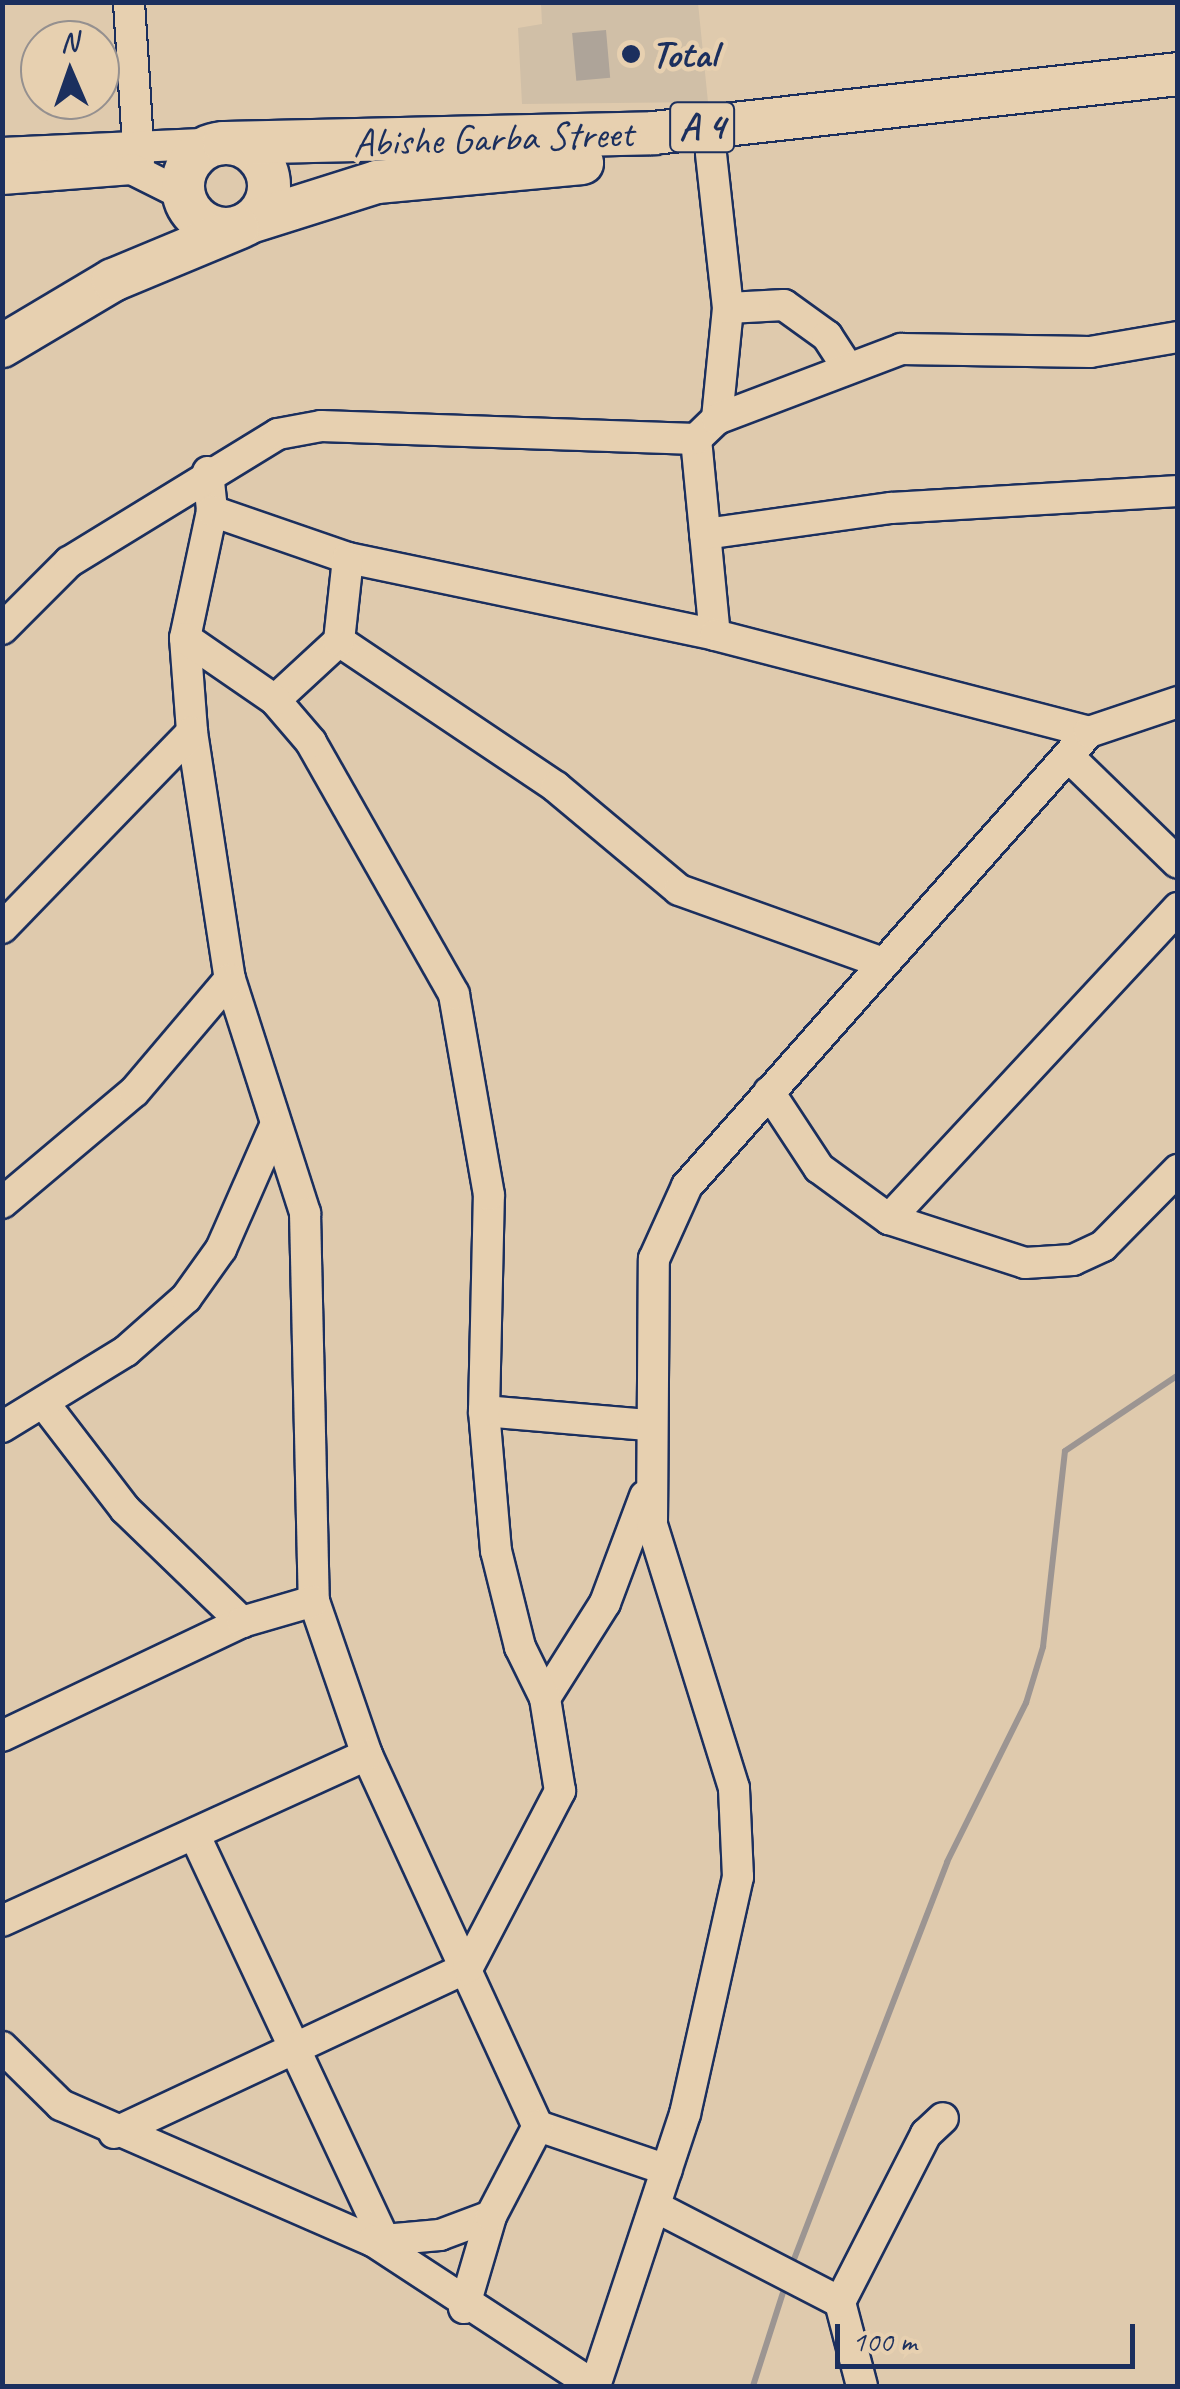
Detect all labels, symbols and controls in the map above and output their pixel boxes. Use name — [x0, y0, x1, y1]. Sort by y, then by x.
north arrow — [20, 20, 120, 120]
text: N — [60, 24, 78, 59]
place label: Total — [651, 30, 717, 78]
marker: Total — [620, 43, 642, 65]
road number: A 4 — [667, 94, 737, 160]
street label: Abishe Garba Street — [352, 109, 634, 167]
scale bar — [840, 2304, 1140, 2366]
text: 100 m — [852, 2322, 917, 2360]

